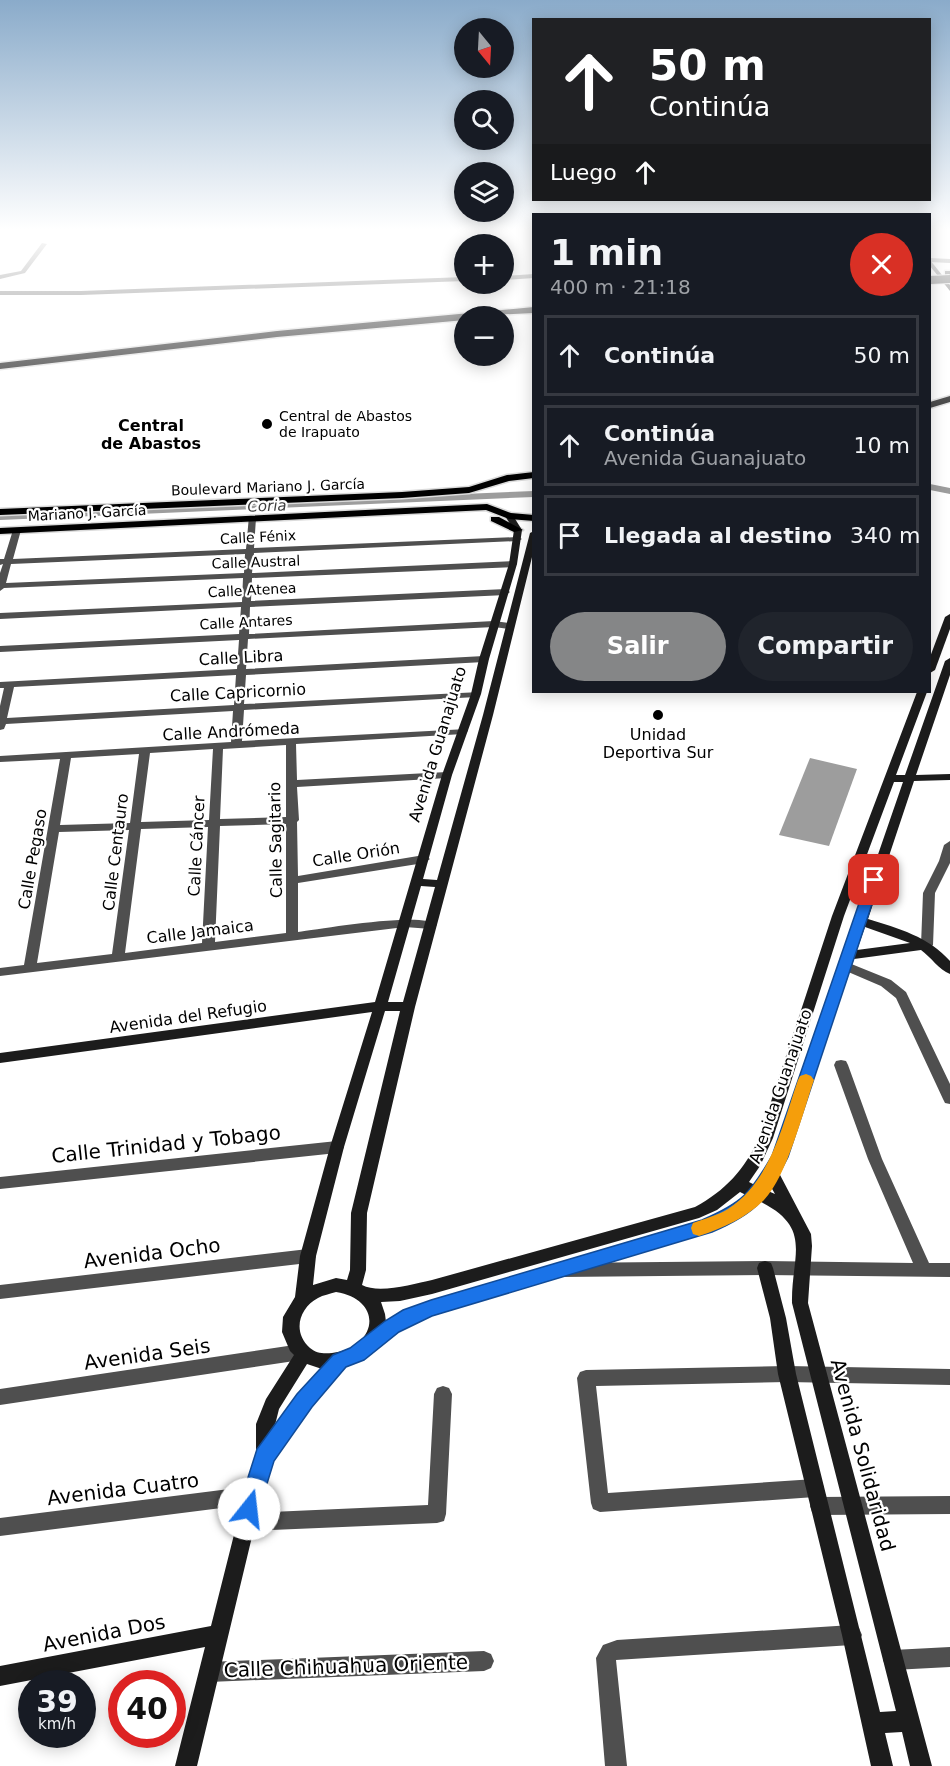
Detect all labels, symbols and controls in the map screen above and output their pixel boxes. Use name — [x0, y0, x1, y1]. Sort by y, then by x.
north arrow — [454, 18, 514, 78]
map controls — [454, 18, 514, 366]
text: 50 m — [649, 41, 766, 90]
icon: ahead — [550, 42, 628, 120]
button: search — [454, 90, 514, 150]
text: Continúa — [649, 91, 770, 122]
icon: ahead — [629, 156, 662, 189]
text: Luego — [550, 160, 617, 185]
button: layers — [454, 162, 514, 222]
text: 1 min — [550, 232, 663, 273]
button: close — [850, 233, 913, 296]
button: + — [454, 234, 514, 294]
text: 400 m · 21:18 — [550, 275, 691, 299]
button: − — [454, 306, 514, 366]
icon: ahead — [553, 339, 586, 372]
text: Continúa — [604, 343, 715, 368]
text: 50 m — [854, 343, 910, 368]
place label: Central de Abastos de Irapuato — [279, 408, 412, 440]
district label: Central de Abastos — [101, 416, 201, 453]
marker: Central de Abastos de Irapuato — [260, 417, 274, 431]
text: Continúa — [604, 421, 715, 446]
icon: ahead — [553, 429, 586, 462]
text: 10 m — [854, 433, 910, 458]
text: Avenida Guanajuato — [604, 446, 806, 470]
street label: Boulevard Mariano J. García — [171, 476, 365, 498]
water label: Coria — [247, 496, 287, 516]
street label: Mariano J. García — [27, 502, 147, 524]
icon: arrive — [553, 519, 586, 552]
text: Llegada al destino — [604, 523, 832, 548]
text: 340 m — [850, 523, 920, 548]
street label: Calle Fénix — [220, 527, 296, 547]
street label: Calle Austral — [211, 552, 301, 572]
street label: Calle Atenea — [207, 580, 297, 600]
street label: Calle Antares — [199, 612, 293, 632]
button: Salir — [550, 612, 726, 681]
button: Compartir — [738, 612, 913, 681]
street label: Calle Libra — [198, 646, 284, 669]
street label: Avenida Guanajuato — [405, 664, 470, 824]
street label: Calle Capricornio — [170, 679, 307, 706]
marker: Unidad Deportiva Sur — [651, 708, 665, 722]
street label: Calle Andrómeda — [162, 718, 300, 745]
place label: Unidad Deportiva Sur — [603, 725, 714, 762]
street label: Calle Sagitario — [265, 782, 286, 898]
street label: Calle Centauro — [99, 792, 132, 912]
street label: Calle Cáncer — [184, 795, 209, 897]
street label: Calle Pegaso — [14, 807, 51, 911]
street label: Calle Orión — [311, 838, 401, 871]
pin — [848, 854, 899, 905]
icon: arrive — [857, 863, 890, 896]
street label: Calle Jamaica — [145, 916, 255, 947]
street label: Avenida del Refugio — [108, 996, 268, 1037]
street label: Avenida Guanajuato — [745, 1007, 816, 1166]
street label: Calle Trinidad y Tobago — [50, 1120, 282, 1168]
street label: Avenida Ocho — [82, 1233, 222, 1273]
street label: Avenida Seis — [82, 1333, 212, 1375]
street label: Avenida Solidaridad — [826, 1356, 900, 1554]
street label: Avenida Cuatro — [46, 1468, 200, 1510]
position arrow — [217, 1477, 281, 1541]
street label: Avenida Dos — [41, 1609, 167, 1657]
street label: Calle Chihuahua Oriente — [223, 1650, 469, 1682]
speed limit sign: 40 — [108, 1670, 186, 1748]
text: 39 — [36, 1684, 78, 1719]
text: km/h — [38, 1715, 76, 1733]

